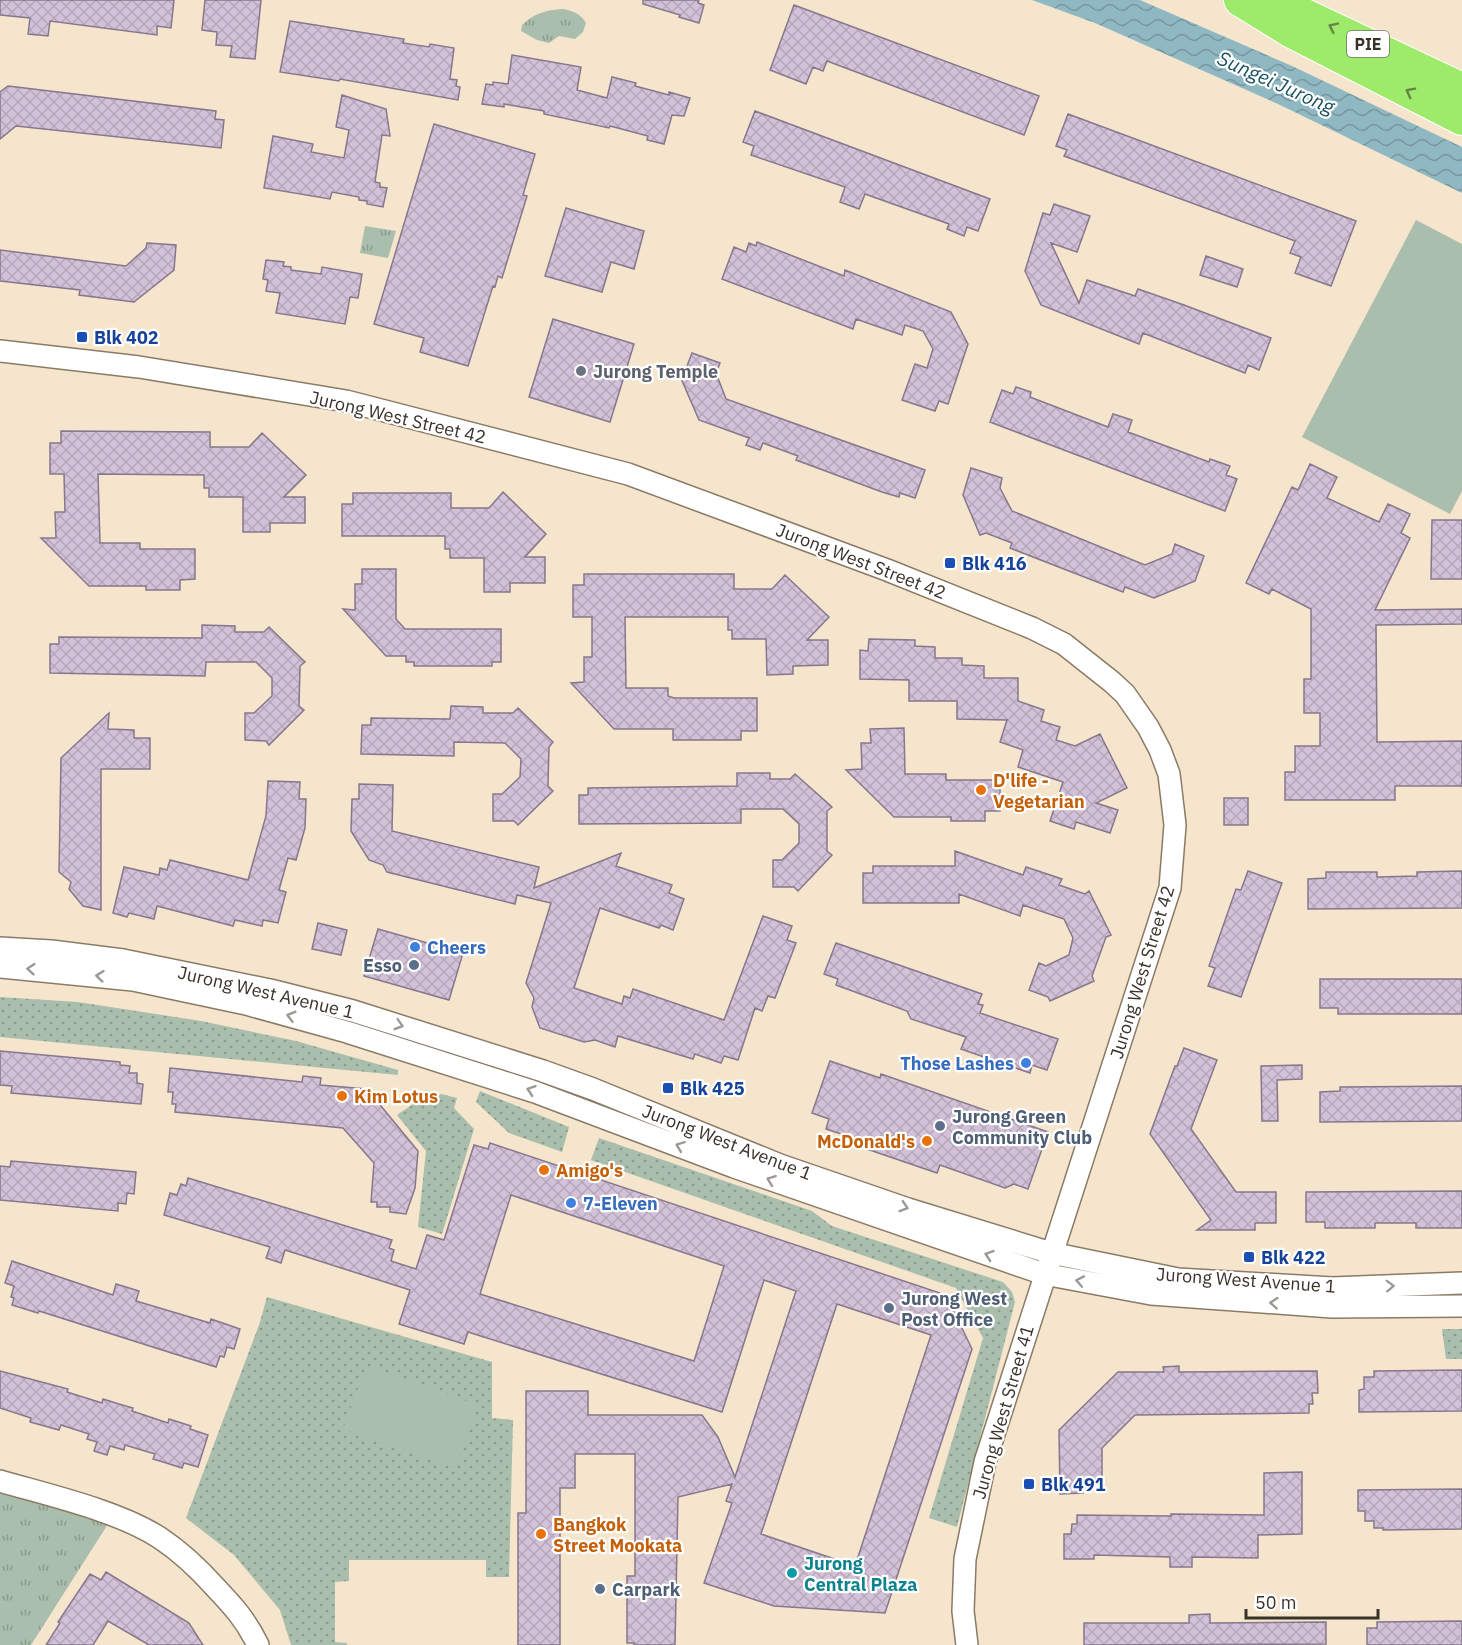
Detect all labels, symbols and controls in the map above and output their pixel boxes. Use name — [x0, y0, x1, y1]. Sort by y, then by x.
one-way arrow — [1329, 23, 1340, 35]
road number: PIE — [1347, 31, 1389, 57]
water label: Sungei Jurong — [1213, 44, 1339, 120]
one-way arrow — [1405, 88, 1416, 100]
place label: Blk 402 — [94, 326, 159, 349]
marker: Blk 402 — [75, 330, 89, 344]
place label: Jurong Temple — [593, 360, 718, 383]
marker: Jurong Temple — [574, 364, 588, 378]
street label: Jurong West Street 42 — [308, 386, 488, 448]
street label: Jurong West Street 42 — [773, 518, 949, 604]
place label: Blk 416 — [962, 552, 1027, 575]
marker: Blk 416 — [943, 556, 957, 570]
place label: D'life - Vegetarian — [993, 769, 1085, 813]
marker: D'life - Vegetarian — [974, 783, 988, 797]
street label: Jurong West Street 42 — [1105, 883, 1179, 1061]
place label: Cheers — [427, 936, 486, 959]
marker: Cheers — [408, 940, 422, 954]
place label: Esso — [363, 954, 402, 977]
marker: Esso — [407, 958, 421, 972]
street label: Jurong West Avenue 1 — [176, 961, 356, 1023]
one-way arrow — [27, 963, 36, 976]
one-way arrow — [96, 970, 105, 983]
one-way arrow — [286, 1011, 296, 1024]
one-way arrow — [393, 1018, 404, 1030]
place label: Those Lashes — [900, 1052, 1014, 1075]
marker: Those Lashes — [1019, 1056, 1033, 1070]
place label: Blk 425 — [680, 1077, 745, 1100]
marker: Blk 425 — [661, 1081, 675, 1095]
place label: Kim Lotus — [354, 1085, 438, 1108]
one-way arrow — [526, 1085, 537, 1098]
marker: Kim Lotus — [335, 1089, 349, 1103]
street label: Jurong West Avenue 1 — [639, 1099, 815, 1185]
place label: Jurong Green Community Club — [952, 1105, 1092, 1149]
marker: Jurong Green Community Club — [933, 1119, 947, 1133]
place label: McDonald's — [817, 1130, 915, 1153]
marker: McDonald's — [920, 1134, 934, 1148]
one-way arrow — [675, 1141, 685, 1154]
place label: Amigo's — [556, 1159, 623, 1182]
marker: Amigo's — [537, 1163, 551, 1177]
one-way arrow — [767, 1175, 777, 1188]
place label: 7-Eleven — [583, 1192, 658, 1215]
marker: 7-Eleven — [564, 1196, 578, 1210]
one-way arrow — [898, 1200, 909, 1213]
place label: Blk 422 — [1261, 1246, 1326, 1269]
one-way arrow — [984, 1250, 995, 1262]
marker: Blk 422 — [1242, 1250, 1256, 1264]
street label: Jurong West Avenue 1 — [1155, 1262, 1337, 1298]
one-way arrow — [1076, 1275, 1086, 1288]
one-way arrow — [1386, 1280, 1395, 1292]
place label: Jurong West Post Office — [901, 1287, 1007, 1331]
one-way arrow — [1269, 1297, 1278, 1310]
marker: Jurong West Post Office — [882, 1301, 896, 1315]
street label: Jurong West Street 41 — [967, 1322, 1039, 1502]
place label: Blk 491 — [1041, 1473, 1106, 1496]
marker: Blk 491 — [1022, 1477, 1036, 1491]
place label: Bangkok Street Mookata — [553, 1513, 682, 1557]
marker: Bangkok Street Mookata — [534, 1527, 548, 1541]
place label: Jurong Central Plaza — [804, 1552, 918, 1596]
marker: Jurong Central Plaza — [785, 1566, 799, 1580]
place label: Carpark — [612, 1578, 681, 1601]
marker: Carpark — [593, 1582, 607, 1596]
scale bar — [1246, 1582, 1378, 1620]
text: 50 m — [1255, 1591, 1297, 1614]

